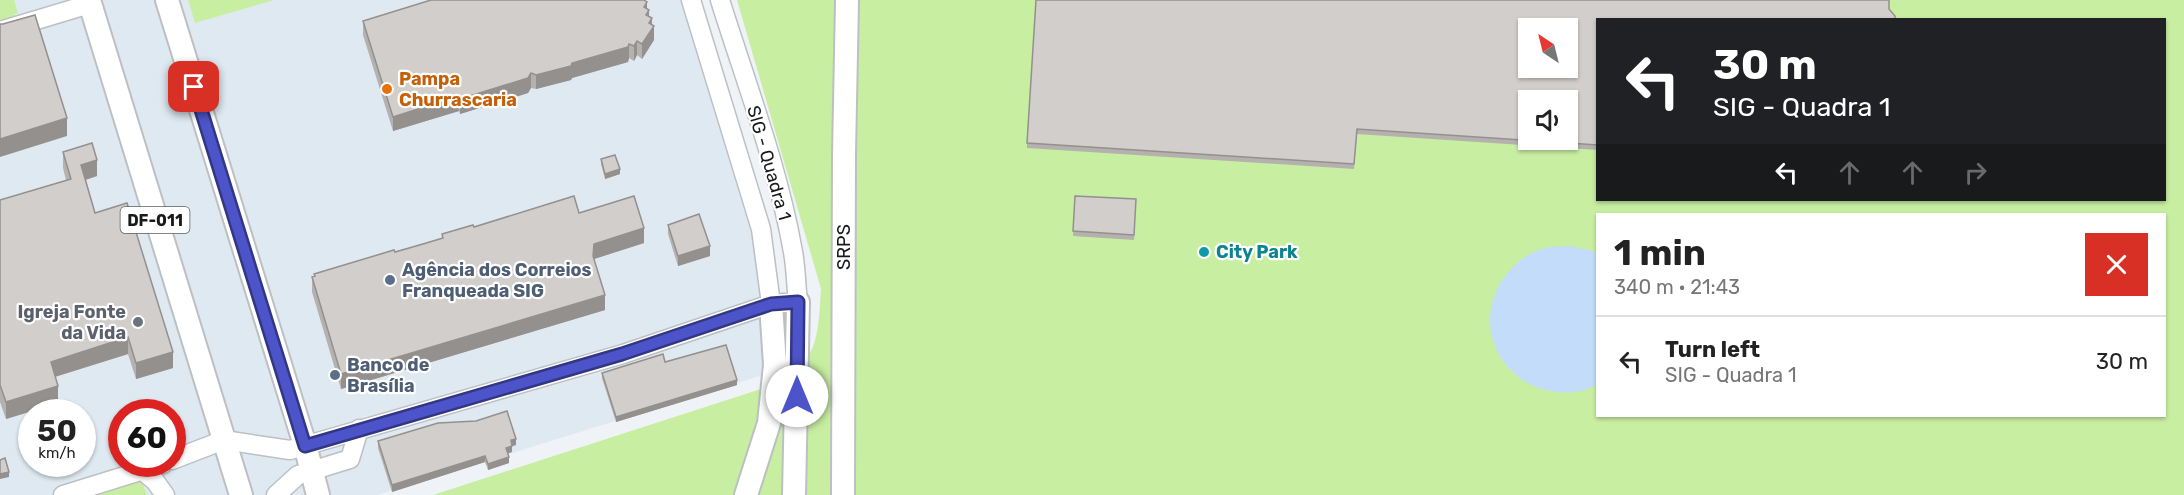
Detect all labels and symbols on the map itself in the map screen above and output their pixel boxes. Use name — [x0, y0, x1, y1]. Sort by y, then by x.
north arrow — [1518, 18, 1578, 78]
pin — [168, 61, 219, 112]
place label: Pampa Churrascaria — [399, 68, 517, 111]
marker: Pampa Churrascaria — [380, 82, 394, 96]
street label: SIG - Quadra 1 — [742, 103, 796, 223]
road number: DF-011 — [120, 207, 190, 233]
street label: SRPS — [833, 224, 855, 270]
place label: City Park — [1216, 241, 1298, 263]
marker: City Park — [1197, 245, 1211, 259]
place label: Agência dos Correios Franqueada SIG — [402, 259, 592, 302]
marker: Agência dos Correios Franqueada SIG — [383, 273, 397, 287]
place label: Igreja Fonte da Vida — [18, 301, 126, 344]
marker: Igreja Fonte da Vida — [131, 315, 145, 329]
place label: Banco de Brasília — [347, 354, 430, 397]
position arrow — [765, 364, 829, 428]
marker: Banco de Brasília — [328, 368, 342, 382]
speed limit sign: 60 — [108, 399, 186, 477]

